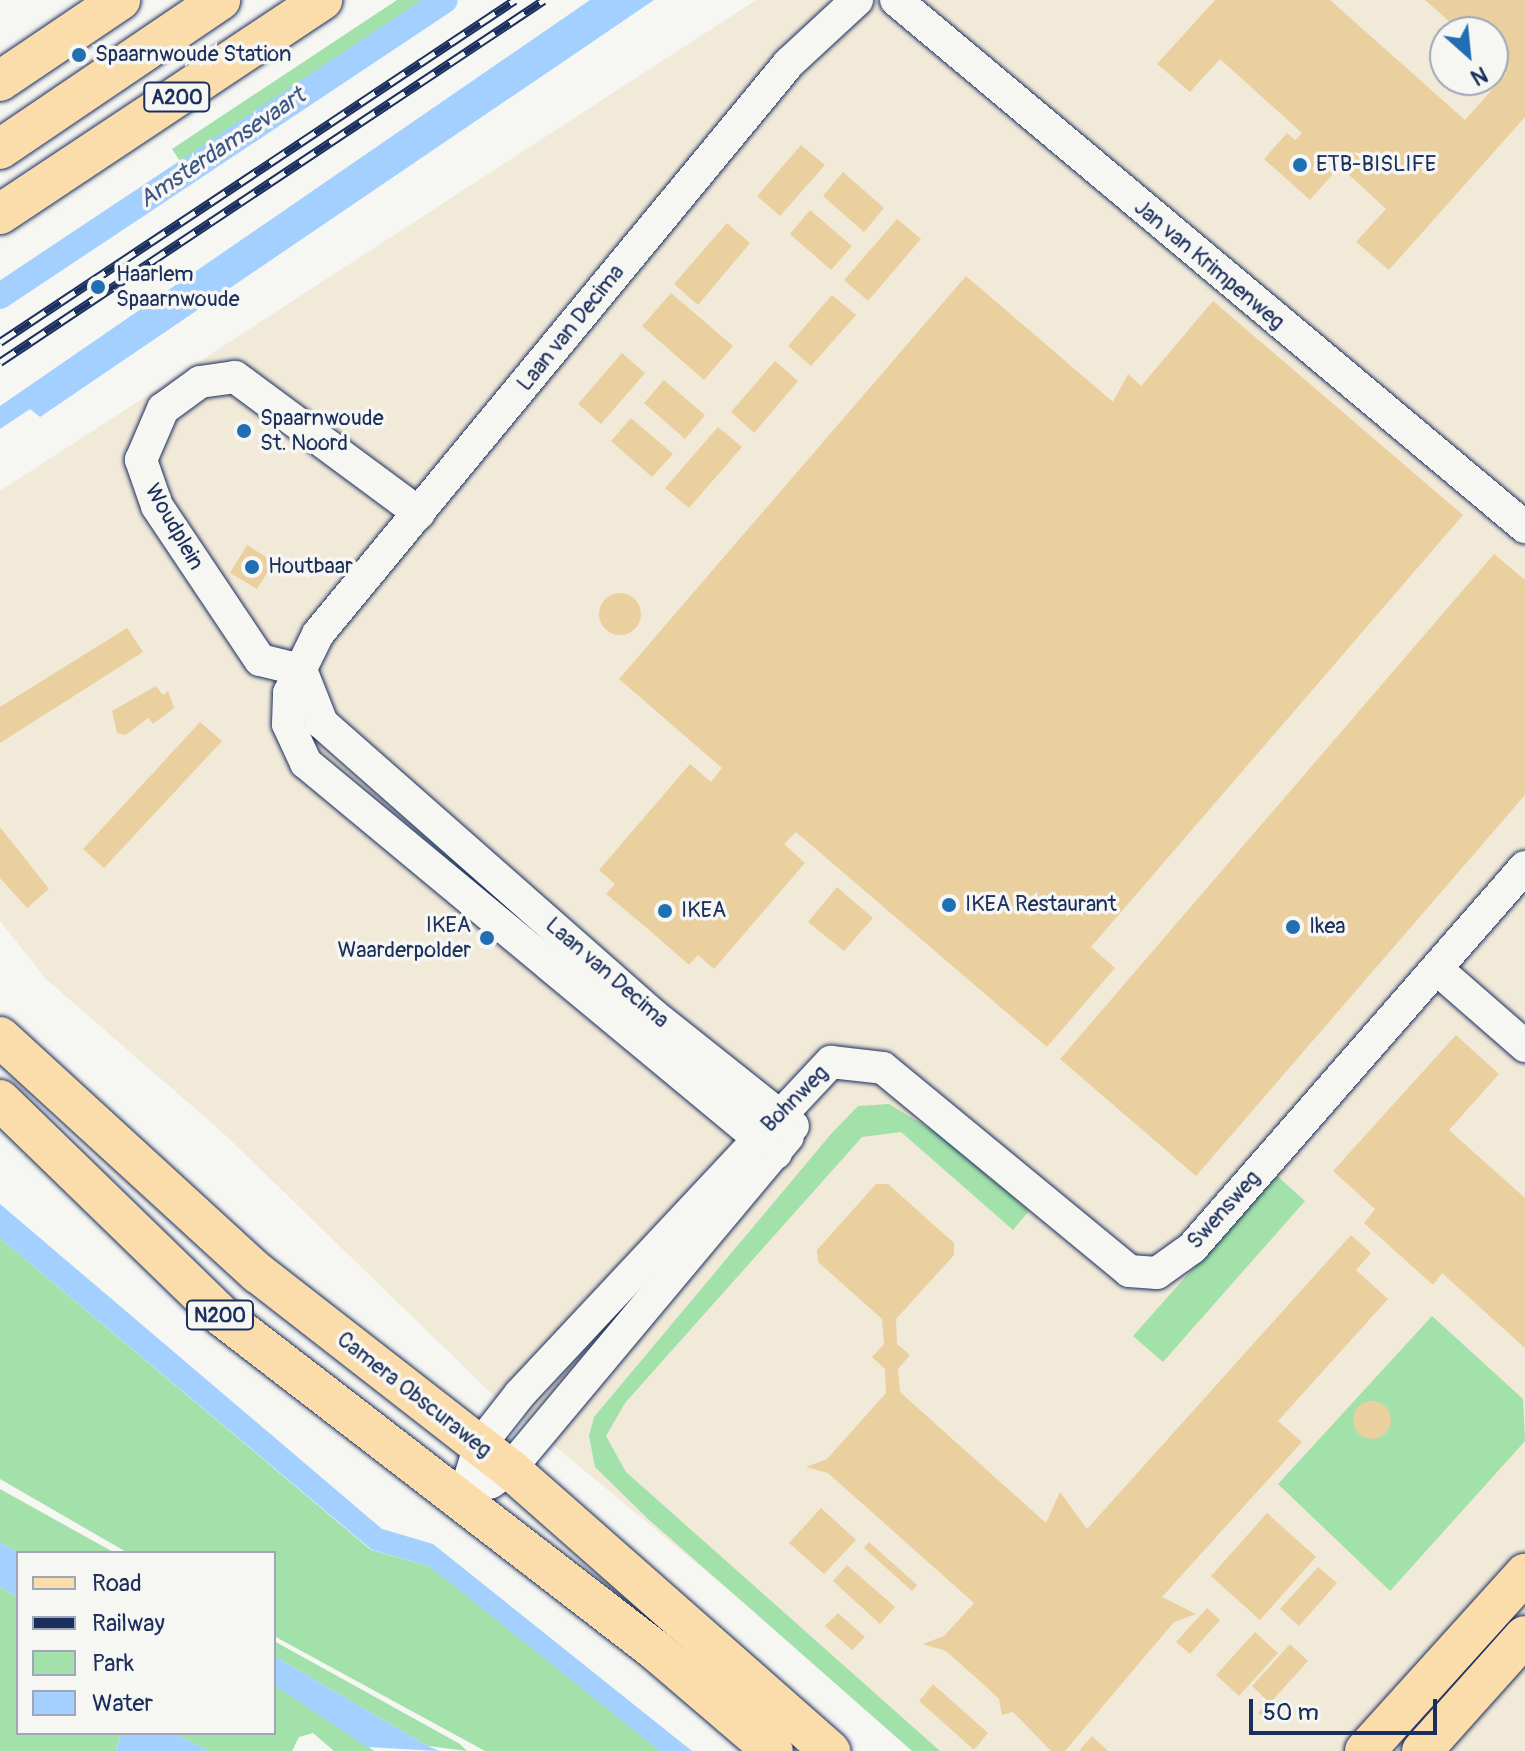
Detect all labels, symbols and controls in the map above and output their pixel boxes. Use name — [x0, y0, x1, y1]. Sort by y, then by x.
north arrow — [1429, 16, 1509, 96]
place label: Spaarnwoude Station — [95, 42, 291, 68]
marker: Spaarnwoude Station — [70, 46, 88, 64]
text: N — [1466, 60, 1492, 91]
road number: A200 — [143, 81, 211, 113]
water label: Amsterdamsevaart — [133, 82, 311, 214]
place label: ETB-BISLIFE — [1316, 152, 1436, 178]
marker: ETB-BISLIFE — [1291, 156, 1309, 174]
street label: Jan van Krimpenweg — [1128, 194, 1290, 336]
street label: Laan van Decima — [512, 259, 630, 397]
place label: Haarlem Spaarnwoude — [116, 261, 240, 312]
marker: Haarlem Spaarnwoude — [87, 276, 109, 298]
place label: Spaarnwoude St. Noord — [260, 405, 384, 456]
marker: Spaarnwoude St. Noord — [235, 422, 253, 440]
street label: Woudplein — [139, 479, 209, 575]
place label: Houtbaar — [268, 554, 353, 580]
marker: Houtbaar — [243, 558, 261, 576]
place label: IKEA Restaurant — [965, 892, 1117, 918]
marker: IKEA Restaurant — [940, 896, 958, 914]
place label: IKEA — [681, 898, 726, 924]
marker: IKEA — [656, 902, 674, 920]
place label: IKEA Waarderpolder — [338, 912, 471, 964]
street label: Laan van Decima — [540, 912, 674, 1034]
place label: Ikea — [1309, 914, 1345, 940]
marker: Ikea — [1284, 918, 1302, 936]
marker: IKEA Waarderpolder — [478, 929, 496, 947]
street label: Bohnweg — [756, 1060, 834, 1138]
street label: Swensweg — [1182, 1165, 1266, 1255]
road number: N200 — [184, 1299, 256, 1331]
street label: Camera Obscuraweg — [332, 1326, 496, 1464]
legend — [16, 1551, 276, 1735]
text: Road — [92, 1569, 142, 1598]
text: Railway — [92, 1609, 165, 1638]
text: Park — [92, 1649, 134, 1678]
scale bar — [1253, 1683, 1441, 1733]
text: Water — [92, 1689, 153, 1718]
text: 50 m — [1263, 1698, 1319, 1727]

